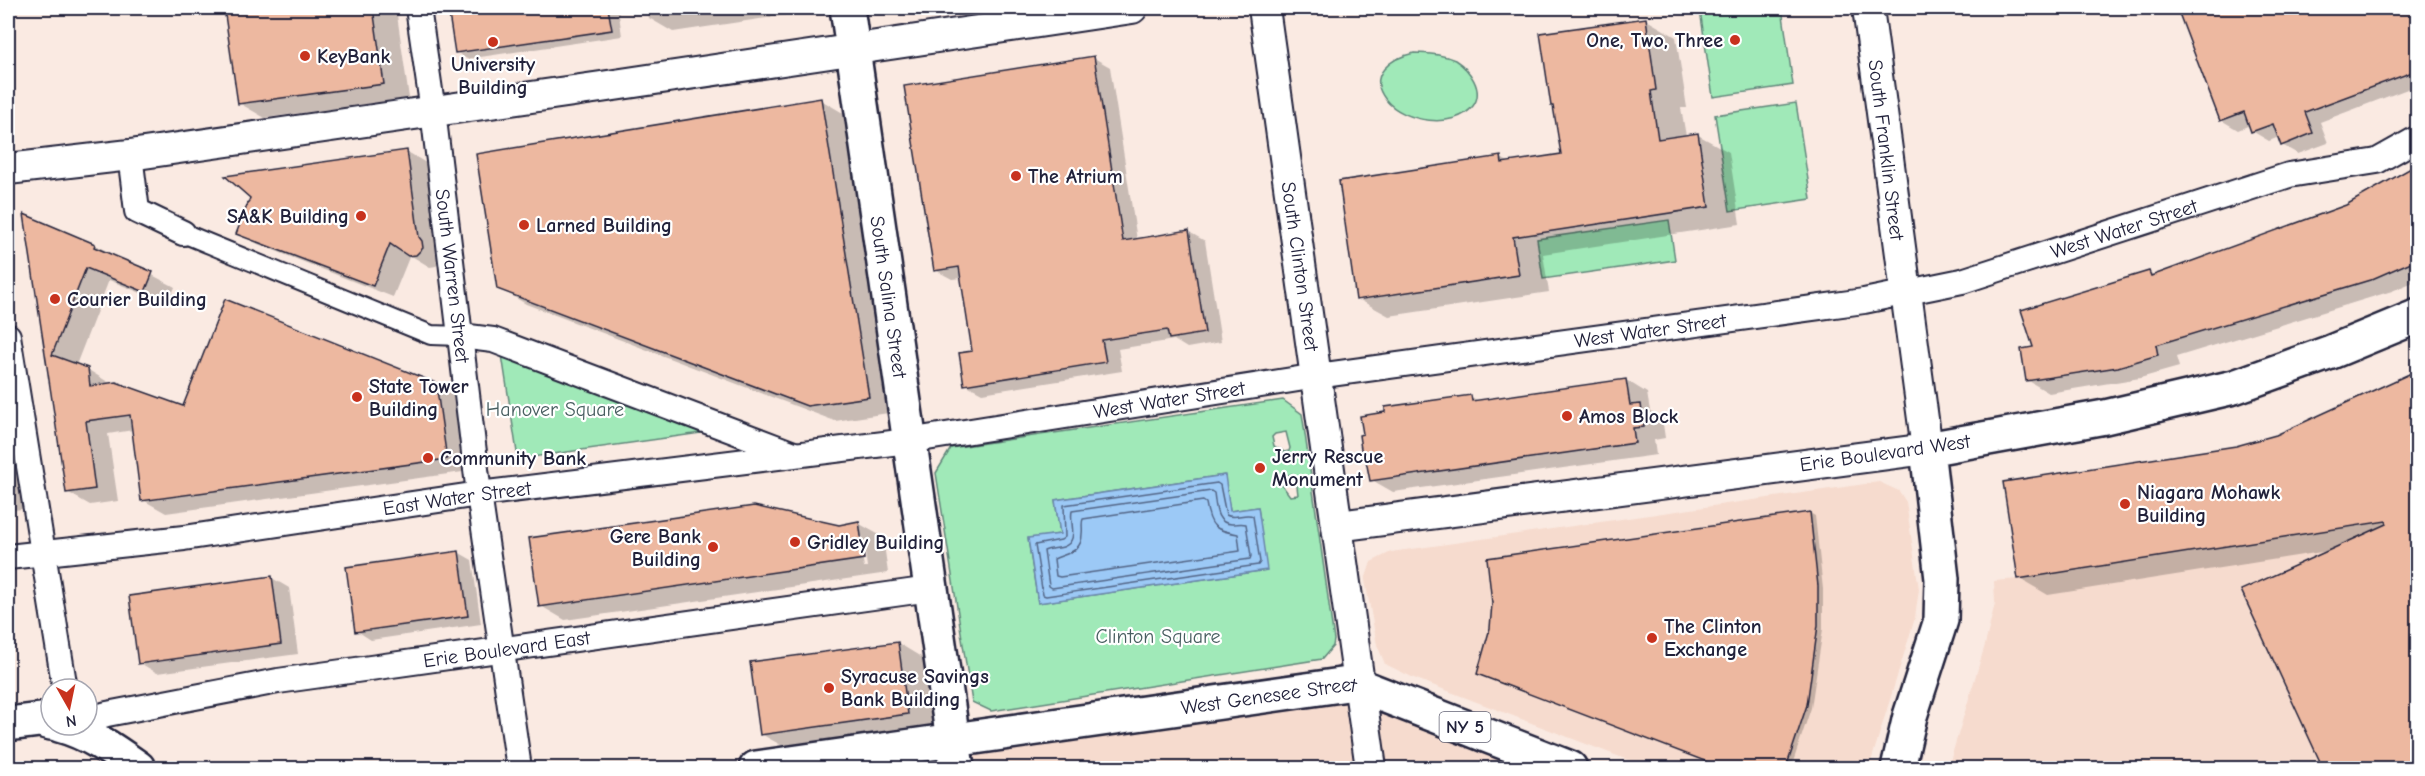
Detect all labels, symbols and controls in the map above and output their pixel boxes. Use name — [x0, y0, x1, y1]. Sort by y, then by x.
place label: One, Two, Three — [1586, 29, 1723, 52]
marker: One, Two, Three — [1728, 33, 1742, 47]
marker: University Building — [486, 35, 500, 49]
place label: KeyBank — [317, 45, 390, 68]
marker: KeyBank — [298, 49, 312, 63]
place label: University Building — [451, 53, 536, 99]
street label: South Franklin Street — [1864, 58, 1909, 243]
place label: The Atrium — [1028, 165, 1123, 188]
marker: The Atrium — [1009, 169, 1023, 183]
street label: South Clinton Street — [1277, 180, 1324, 354]
street label: South Warren Street — [431, 188, 475, 365]
street label: West Water Street — [2048, 194, 2201, 263]
place label: SA&K Building — [227, 205, 349, 228]
marker: SA&K Building — [354, 209, 368, 223]
place label: Larned Building — [536, 214, 672, 237]
street label: South Salina Street — [866, 214, 912, 381]
marker: Larned Building — [517, 218, 531, 232]
place label: Courier Building — [67, 288, 207, 311]
marker: Courier Building — [48, 292, 62, 306]
street label: West Water Street — [1573, 308, 1729, 352]
place label: State Tower Building — [369, 375, 469, 421]
street label: West Water Street — [1092, 376, 1248, 423]
marker: State Tower Building — [350, 390, 364, 404]
park label: Hanover Square — [486, 398, 624, 421]
place label: Amos Block — [1579, 405, 1679, 428]
marker: Amos Block — [1560, 409, 1574, 423]
street label: Erie Boulevard West — [1798, 429, 1973, 476]
place label: Jerry Rescue Monument — [1272, 445, 1383, 491]
place label: Community Bank — [440, 447, 586, 470]
marker: Community Bank — [421, 451, 435, 465]
marker: Jerry Rescue Monument — [1253, 461, 1267, 475]
street label: East Water Street — [381, 476, 534, 520]
place label: Niagara Mohawk Building — [2137, 481, 2281, 527]
marker: Niagara Mohawk Building — [2118, 497, 2132, 511]
place label: Gere Bank Building — [610, 525, 701, 571]
place label: Gridley Building — [807, 531, 945, 554]
marker: Gridley Building — [788, 535, 802, 549]
marker: Gere Bank Building — [706, 540, 720, 554]
place label: The Clinton Exchange — [1664, 615, 1762, 661]
street label: Erie Boulevard East — [422, 625, 593, 672]
park label: Clinton Square — [1095, 625, 1221, 648]
marker: The Clinton Exchange — [1645, 631, 1659, 645]
place label: Syracuse Savings Bank Building — [841, 665, 989, 711]
street label: West Genesee Street — [1179, 672, 1360, 719]
north arrow — [39, 677, 99, 737]
marker: Syracuse Savings Bank Building — [822, 681, 836, 695]
text: N — [65, 711, 78, 731]
road number: NY 5 — [1440, 712, 1490, 742]

